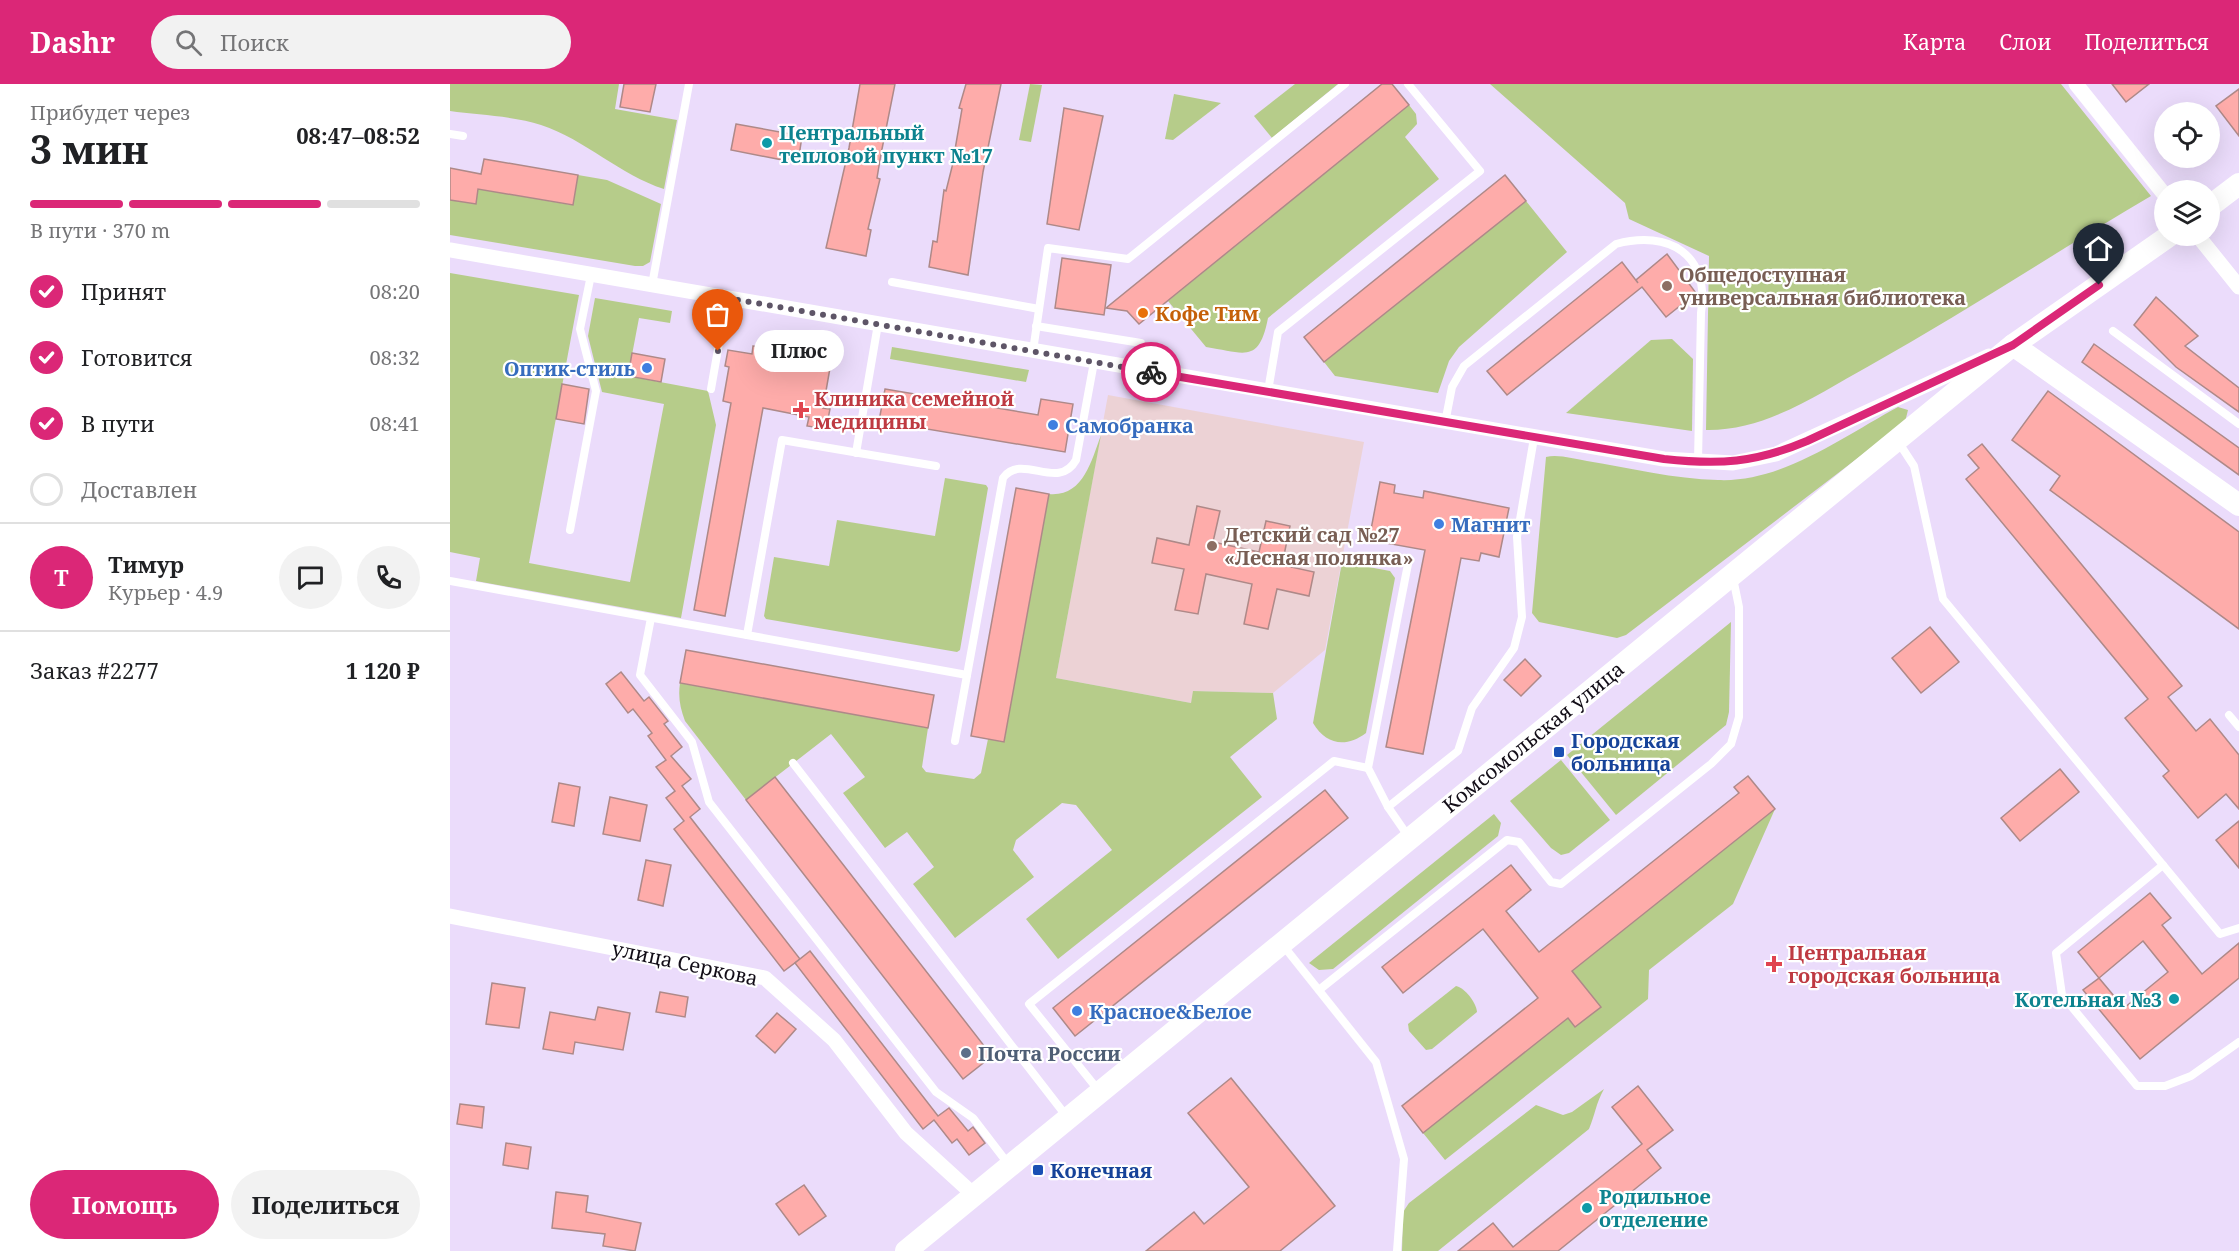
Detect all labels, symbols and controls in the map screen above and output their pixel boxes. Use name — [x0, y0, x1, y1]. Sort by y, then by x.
search box — [151, 15, 571, 69]
text: Dashr — [30, 23, 115, 61]
icon: search — [172, 26, 205, 59]
text: Поиск — [220, 27, 289, 57]
text: Карта — [1903, 28, 1966, 56]
text: Слои — [1999, 28, 2051, 56]
text: Поделиться — [2084, 28, 2209, 56]
text: Прибудет через — [30, 99, 190, 126]
map controls — [2154, 102, 2220, 246]
button: locate — [2154, 102, 2220, 168]
place label: Центральный тепловой пункт №17 — [779, 119, 993, 169]
text: 08:47–08:52 — [296, 120, 420, 150]
text: 3 мин — [30, 122, 148, 175]
marker: Центральный тепловой пункт №17 — [760, 136, 774, 150]
button: layers — [2154, 180, 2220, 246]
text: В пути · 370 m — [30, 217, 170, 244]
pin — [2073, 223, 2124, 285]
icon: home — [2082, 232, 2115, 265]
place label: Общедоступная универсальная библиотека — [1679, 261, 1966, 311]
icon: check — [30, 275, 63, 308]
text: Принят — [81, 276, 166, 306]
text: 08:20 — [370, 278, 420, 305]
marker: Общедоступная универсальная библиотека — [1660, 279, 1674, 293]
pin — [692, 289, 743, 351]
icon: bag — [701, 298, 734, 331]
place label: Кофе Тим — [1155, 300, 1258, 327]
marker: Кофе Тим — [1136, 306, 1150, 320]
callout: Плюс — [754, 330, 844, 372]
text: Плюс — [771, 337, 827, 364]
icon: check — [30, 341, 63, 374]
text: Готовится — [81, 342, 193, 372]
courier — [1121, 342, 1181, 402]
text: 08:32 — [370, 344, 420, 371]
place label: Оптик-стиль — [504, 355, 636, 382]
icon: bike — [1135, 356, 1168, 389]
marker: Оптик-стиль — [640, 361, 654, 375]
place label: Клиника семейной медицины — [814, 385, 1014, 435]
marker: Клиника семейной медицины — [792, 401, 810, 419]
icon: check — [30, 407, 63, 440]
text: В пути — [81, 408, 155, 438]
text: 08:41 — [370, 410, 420, 437]
place label: Самобранка — [1065, 412, 1194, 439]
marker: Самобранка — [1046, 418, 1060, 432]
text: Доставлен — [81, 474, 197, 504]
place label: Магнит — [1451, 511, 1530, 538]
marker: Магнит — [1432, 517, 1446, 531]
place label: Детский сад №27 «Лесная полянка» — [1224, 521, 1413, 571]
marker: Детский сад №27 «Лесная полянка» — [1205, 539, 1219, 553]
button: chat — [279, 546, 342, 609]
button: phone — [357, 546, 420, 609]
text: Тимур — [108, 549, 184, 579]
text: Т — [54, 562, 69, 592]
text: Курьер · 4.9 — [108, 579, 223, 606]
text: Заказ #2277 — [30, 655, 159, 685]
text: 1 120 ₽ — [346, 655, 420, 685]
street label: Комсомольская улица — [1437, 655, 1629, 819]
place label: Городская больница — [1571, 727, 1680, 777]
marker: Городская больница — [1552, 745, 1566, 759]
street label: улица Серкова — [610, 934, 760, 992]
place label: Центральная городская больница — [1788, 939, 2000, 989]
marker: Центральная городская больница — [1765, 955, 1783, 973]
place label: Котельная №3 — [2014, 986, 2162, 1013]
marker: Котельная №3 — [2167, 992, 2181, 1006]
place label: Красное&Белое — [1089, 998, 1252, 1025]
marker: Красное&Белое — [1070, 1004, 1084, 1018]
place label: Почта России — [978, 1040, 1121, 1067]
marker: Почта России — [959, 1046, 973, 1060]
place label: Конечная — [1050, 1157, 1152, 1184]
marker: Конечная — [1031, 1163, 1045, 1177]
button: Помощь — [30, 1170, 219, 1239]
button: Поделиться — [231, 1170, 420, 1239]
place label: Родильное отделение — [1599, 1183, 1711, 1233]
marker: Родильное отделение — [1580, 1201, 1594, 1215]

